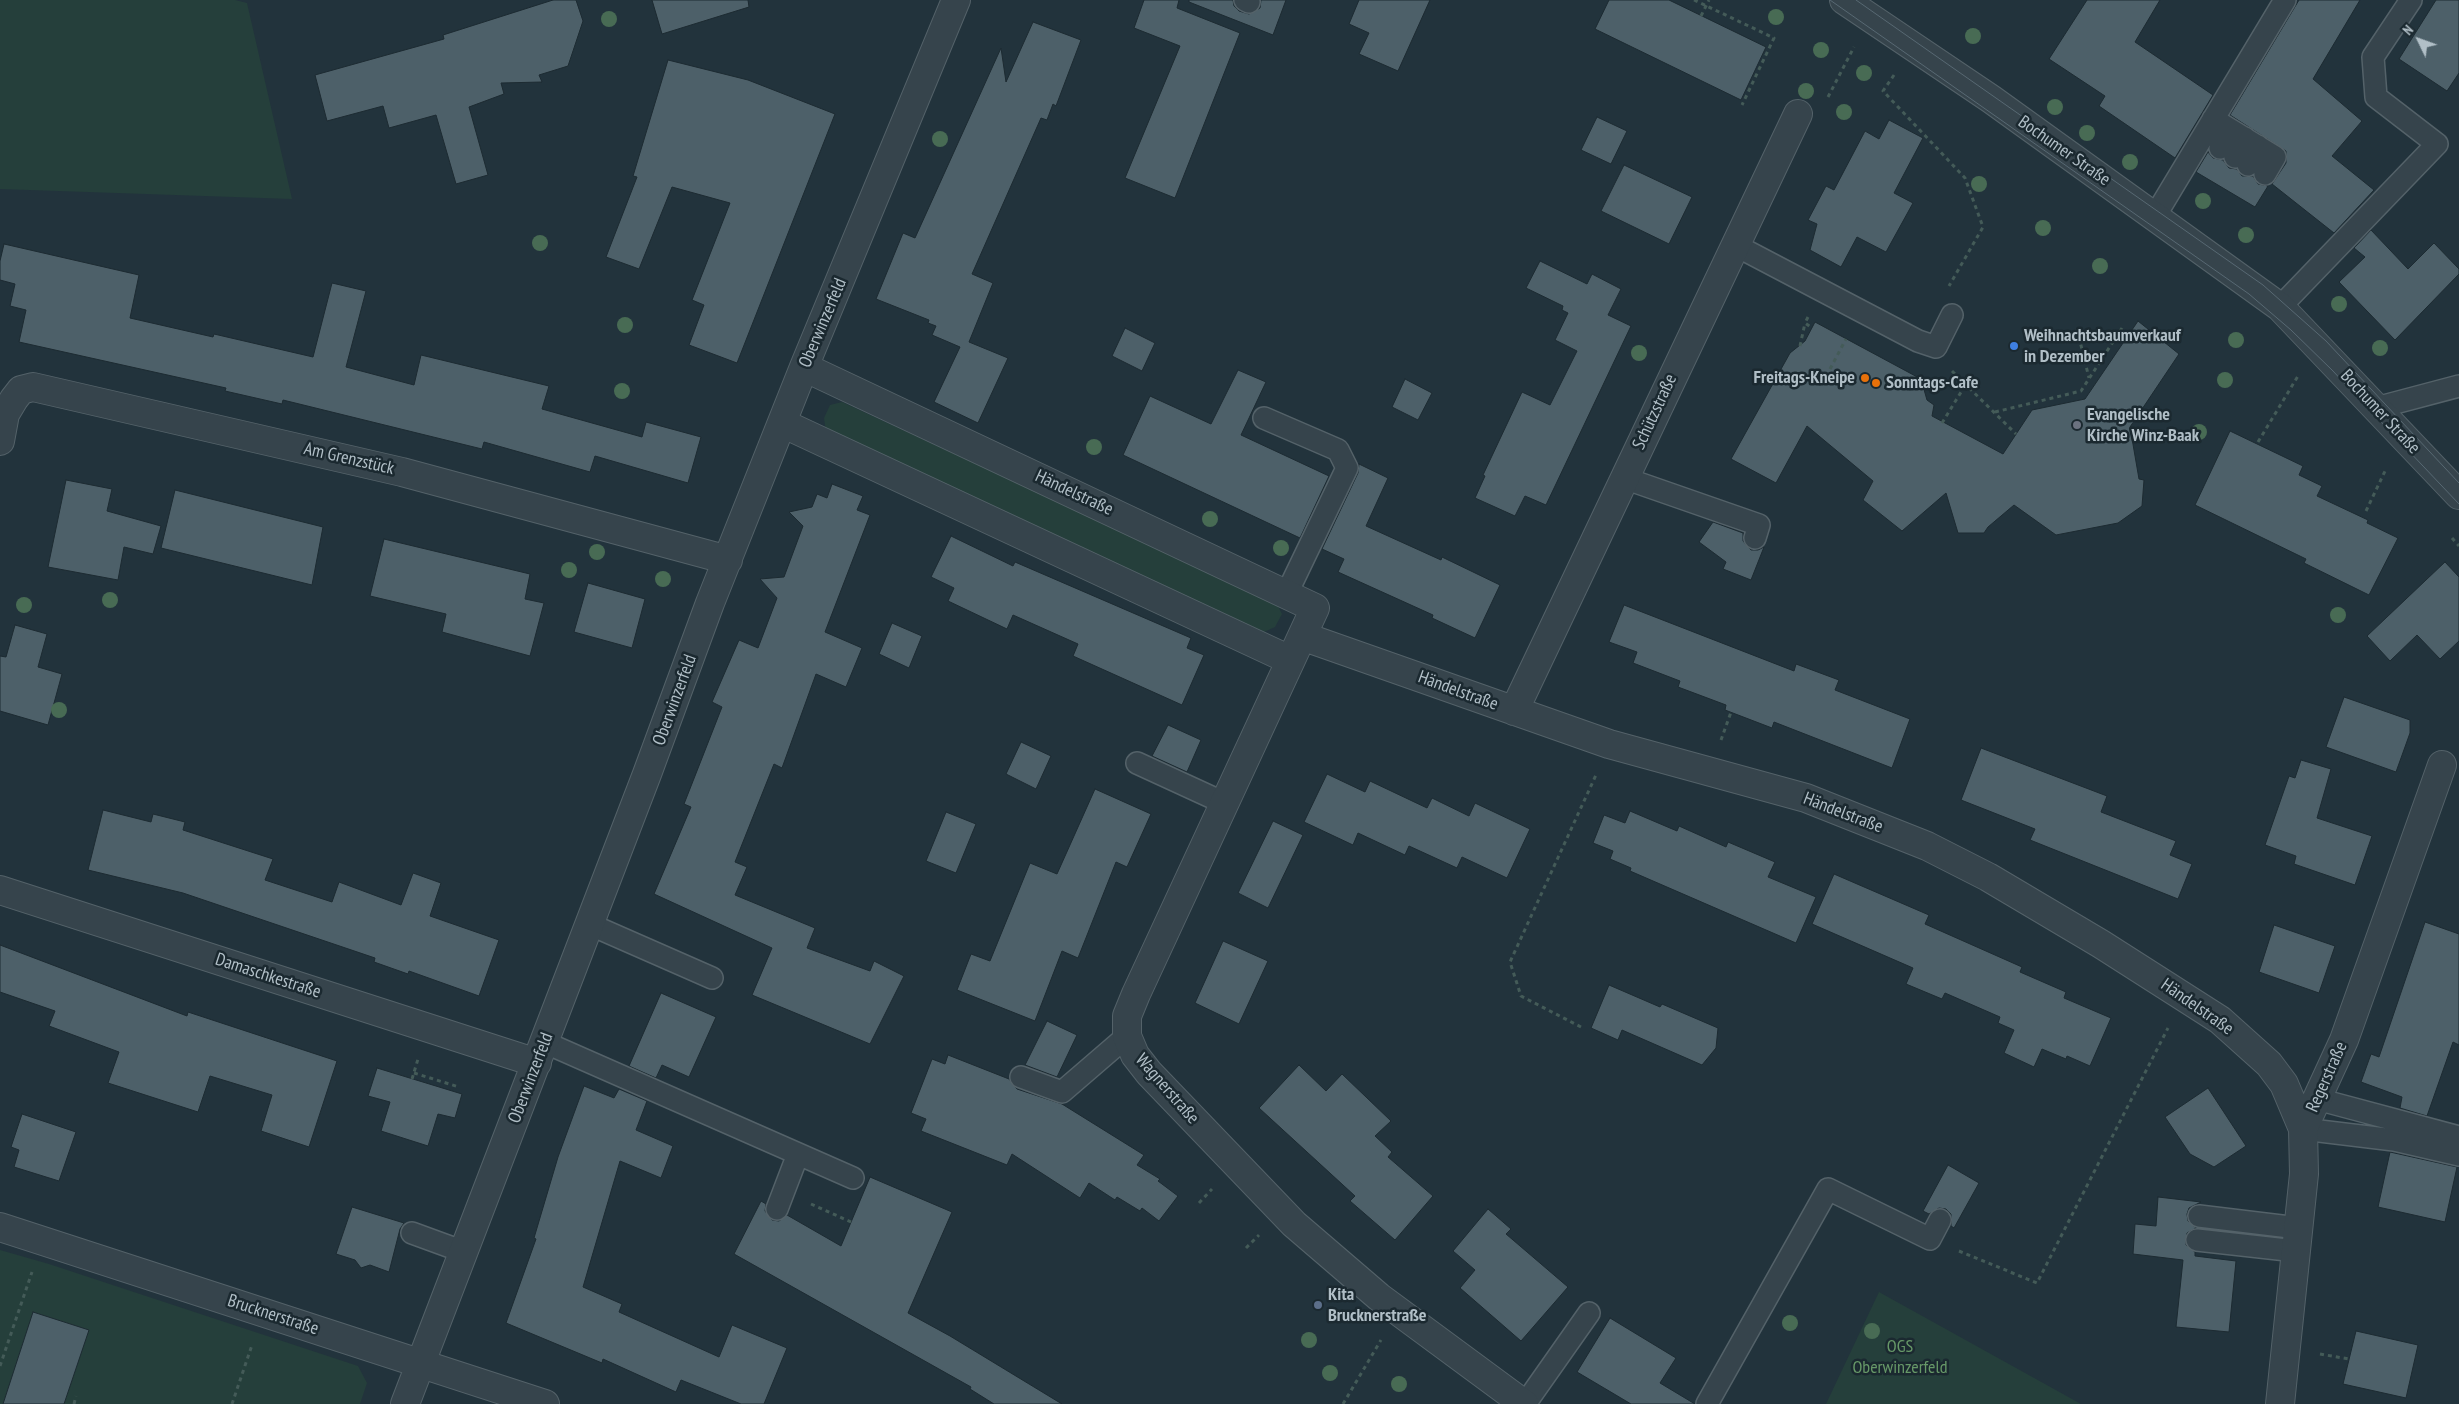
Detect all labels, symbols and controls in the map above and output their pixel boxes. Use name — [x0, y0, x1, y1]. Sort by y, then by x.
north arrow — [2394, 15, 2444, 65]
text: N — [2399, 21, 2417, 39]
street label: Bochumer Straße — [2014, 111, 2114, 191]
street label: Oberwinzerfeld — [794, 275, 852, 371]
place label: Weihnachtsbaumverkauf in Dezember — [2024, 325, 2180, 368]
marker: Weihnachtsbaumverkauf in Dezember — [2008, 340, 2020, 352]
street label: Bochumer Straße — [2336, 365, 2424, 459]
place label: Freitags-Kneipe — [1753, 367, 1855, 389]
street label: Schützstraße — [1628, 371, 1682, 453]
marker: Freitags-Kneipe — [1859, 372, 1871, 384]
place label: Sonntags-Cafe — [1886, 372, 1978, 394]
marker: Sonntags-Cafe — [1870, 377, 1882, 389]
place label: Evangelische Kirche Winz-Baak — [2087, 404, 2199, 446]
marker: Evangelische Kirche Winz-Baak — [2071, 419, 2083, 431]
street label: Am Grenzstück — [302, 438, 396, 480]
street label: Händelstraße — [1032, 466, 1116, 520]
street label: Oberwinzerfeld — [649, 652, 701, 748]
street label: Händelstraße — [1415, 667, 1501, 715]
street label: Händelstraße — [1800, 788, 1886, 838]
street label: Damaschkestraße — [213, 949, 323, 1003]
street label: Händelstraße — [2157, 974, 2237, 1040]
street label: Oberwinzerfeld — [504, 1030, 558, 1126]
street label: Regerstraße — [2302, 1038, 2352, 1116]
street label: Wagnerstraße — [1131, 1049, 1203, 1129]
place label: Kita Brucknerstraße — [1328, 1284, 1426, 1326]
street label: Brucknerstraße — [225, 1290, 321, 1340]
marker: Kita Brucknerstraße — [1312, 1299, 1324, 1311]
park label: OGS Oberwinzerfeld — [1852, 1336, 1948, 1378]

